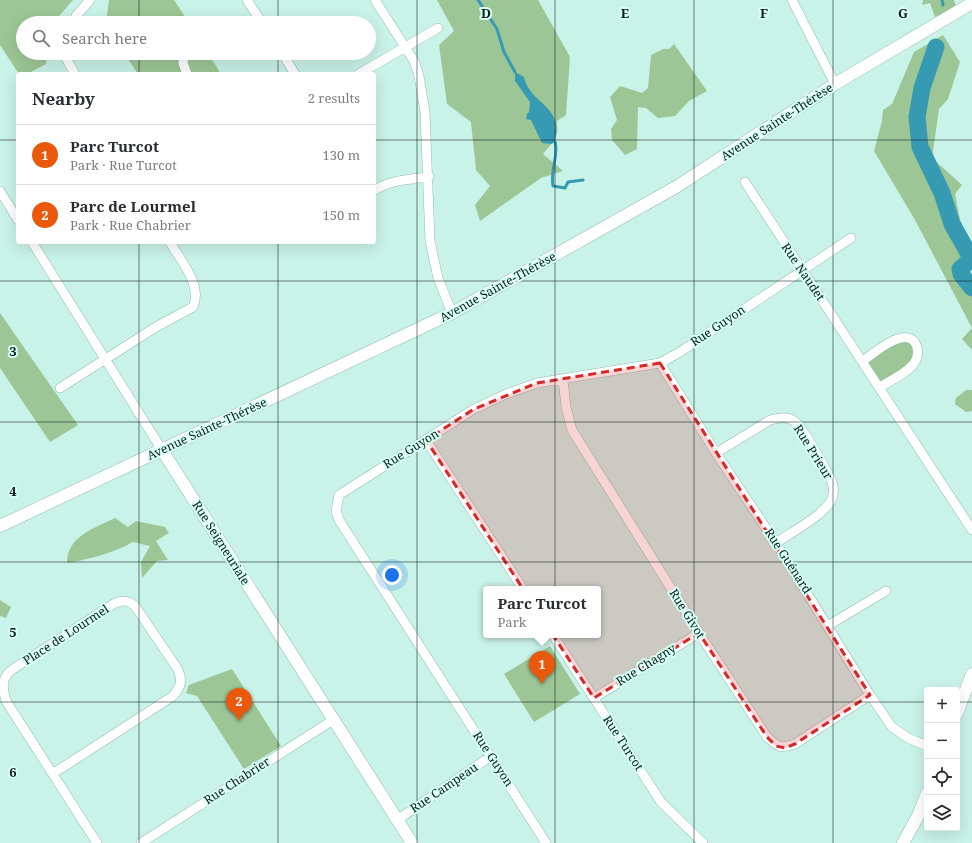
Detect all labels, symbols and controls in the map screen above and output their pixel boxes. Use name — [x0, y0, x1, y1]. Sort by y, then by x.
text: D — [481, 4, 491, 22]
text: E — [621, 4, 630, 22]
text: F — [760, 4, 768, 22]
text: G — [898, 4, 908, 22]
search box — [16, 16, 376, 60]
icon: search — [30, 27, 52, 49]
text: Search here — [62, 28, 147, 48]
street label: Avenue Sainte-Thérèse — [717, 79, 836, 164]
text: Nearby — [32, 87, 95, 110]
text: 2 results — [308, 89, 360, 107]
text: Parc Turcot — [70, 136, 159, 156]
text: 1 — [41, 146, 49, 164]
text: 130 m — [323, 146, 360, 164]
text: Park · Rue Turcot — [70, 156, 177, 174]
text: Parc de Lourmel — [70, 196, 196, 216]
text: 2 — [41, 206, 49, 224]
text: 150 m — [323, 206, 360, 224]
text: Park · Rue Chabrier — [70, 216, 191, 234]
street label: Rue Naudet — [778, 239, 829, 304]
street label: Avenue Sainte-Thérèse — [437, 247, 559, 326]
street label: Rue Guyon — [687, 301, 749, 350]
text: 3 — [9, 342, 17, 360]
street label: Avenue Sainte-Thérèse — [144, 393, 270, 464]
street label: Rue Prieur — [790, 421, 837, 483]
street label: Rue Guyon — [380, 425, 442, 472]
text: 4 — [9, 482, 17, 500]
street label: Rue Seigneuriale — [189, 497, 254, 588]
street label: Rue Guénard — [761, 525, 816, 597]
your location — [382, 565, 402, 585]
popup — [483, 586, 601, 638]
street label: Rue Givot — [665, 586, 709, 642]
text: Parc Turcot — [497, 593, 587, 613]
street label: Place de Lourmel — [19, 600, 112, 669]
text: Park — [497, 613, 526, 631]
text: 5 — [9, 623, 17, 641]
street label: Rue Chagny — [613, 639, 679, 690]
pin: 1 — [529, 651, 555, 684]
map controls — [924, 687, 960, 831]
button: + — [924, 687, 960, 723]
pin: 2 — [226, 688, 252, 721]
street label: Rue Turcot — [599, 712, 648, 774]
button: − — [924, 723, 960, 759]
street label: Rue Guyon — [469, 728, 518, 790]
street label: Rue Chabrier — [200, 753, 273, 808]
street label: Rue Campeau — [406, 758, 481, 817]
button: locate — [924, 759, 960, 795]
text: 6 — [9, 763, 17, 781]
button: layers — [924, 795, 960, 831]

